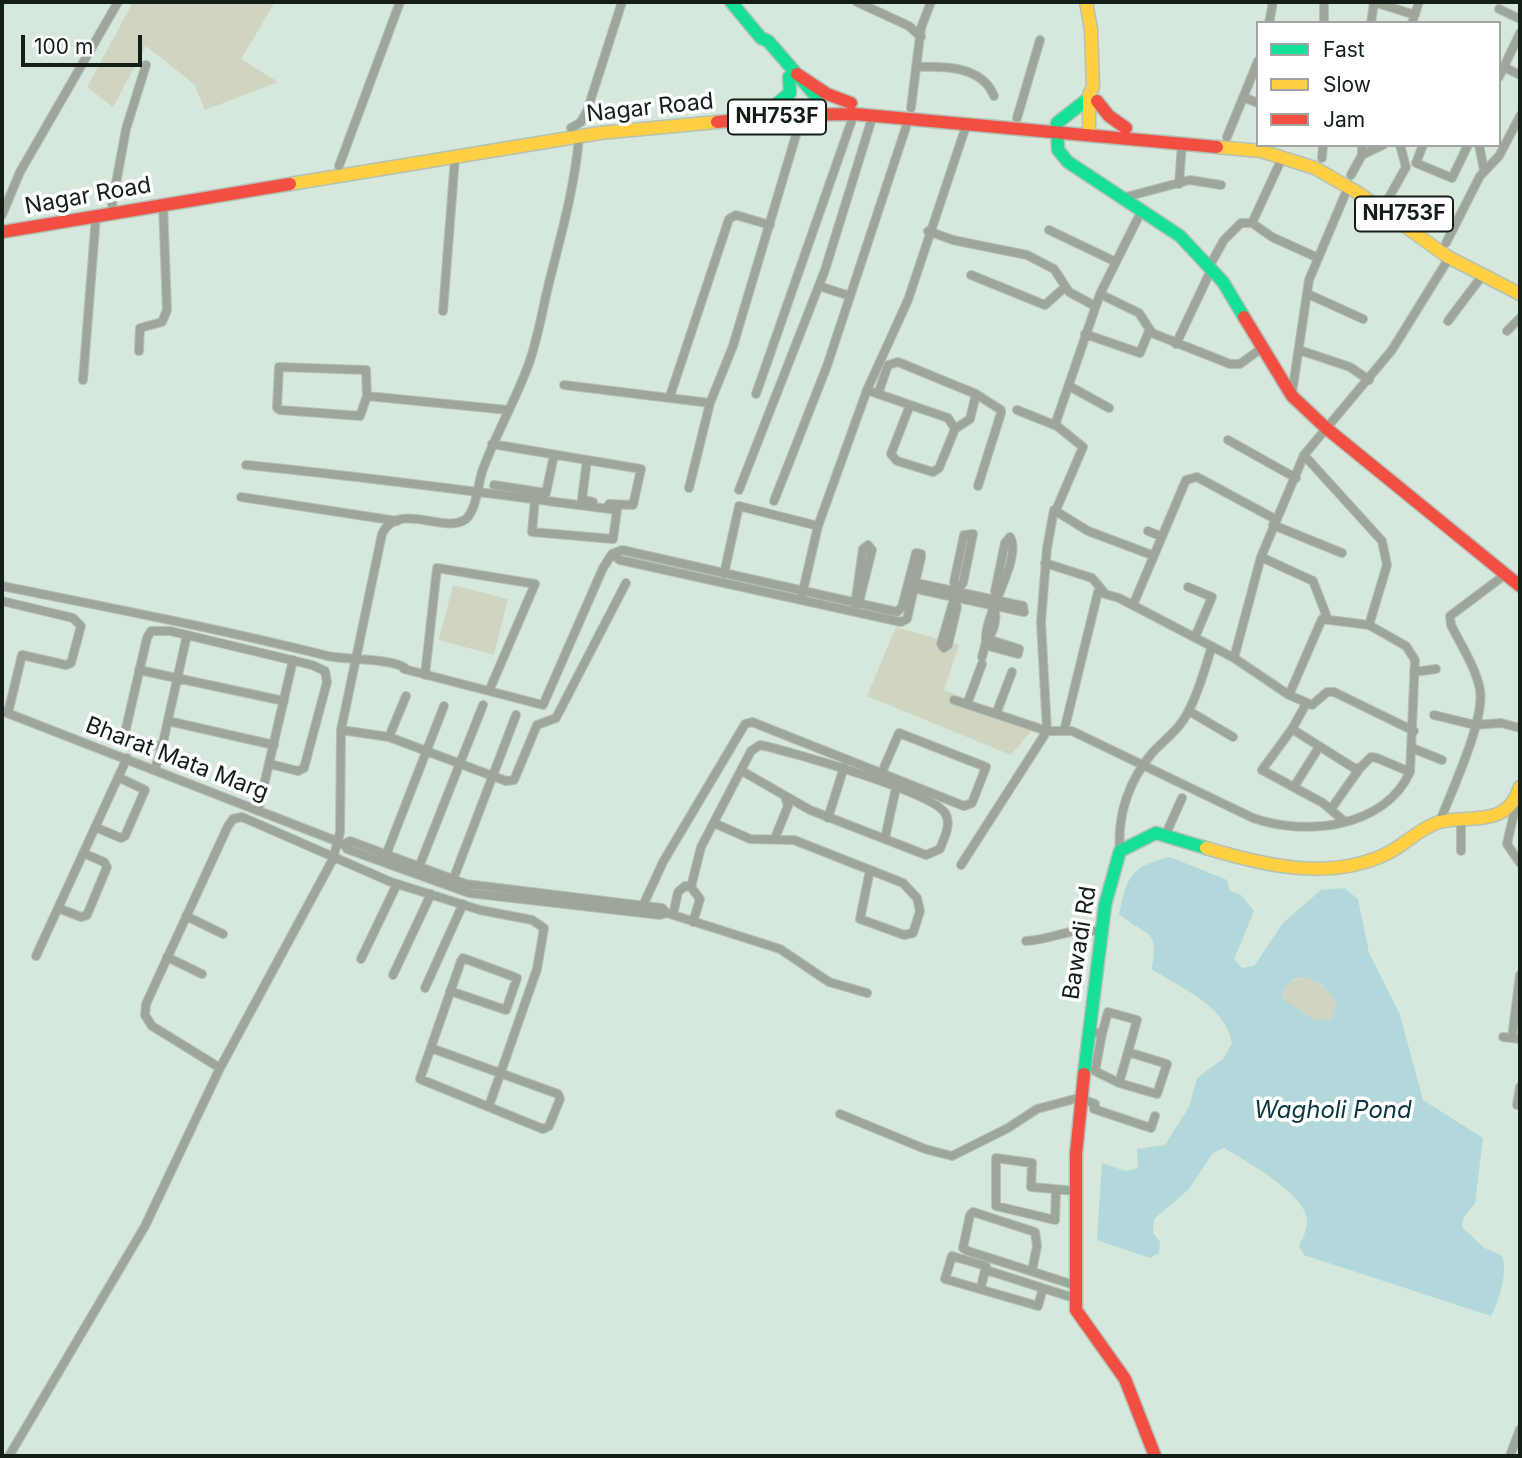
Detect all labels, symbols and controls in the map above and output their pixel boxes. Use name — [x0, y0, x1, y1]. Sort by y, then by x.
scale bar — [24, 21, 145, 65]
legend — [1256, 21, 1501, 147]
text: 100 m — [34, 34, 93, 59]
text: Fast — [1323, 37, 1365, 62]
text: Slow — [1323, 72, 1371, 97]
street label: Nagar Road — [585, 88, 715, 128]
road number: NH753F — [728, 100, 826, 134]
text: Jam — [1323, 107, 1365, 132]
street label: Nagar Road — [23, 171, 153, 221]
road number: NH753F — [1355, 196, 1453, 232]
street label: Bharat Mata Marg — [82, 711, 272, 807]
street label: Bawadi Rd — [1057, 884, 1103, 1002]
water label: Wagholi Pond — [1254, 1097, 1412, 1125]

